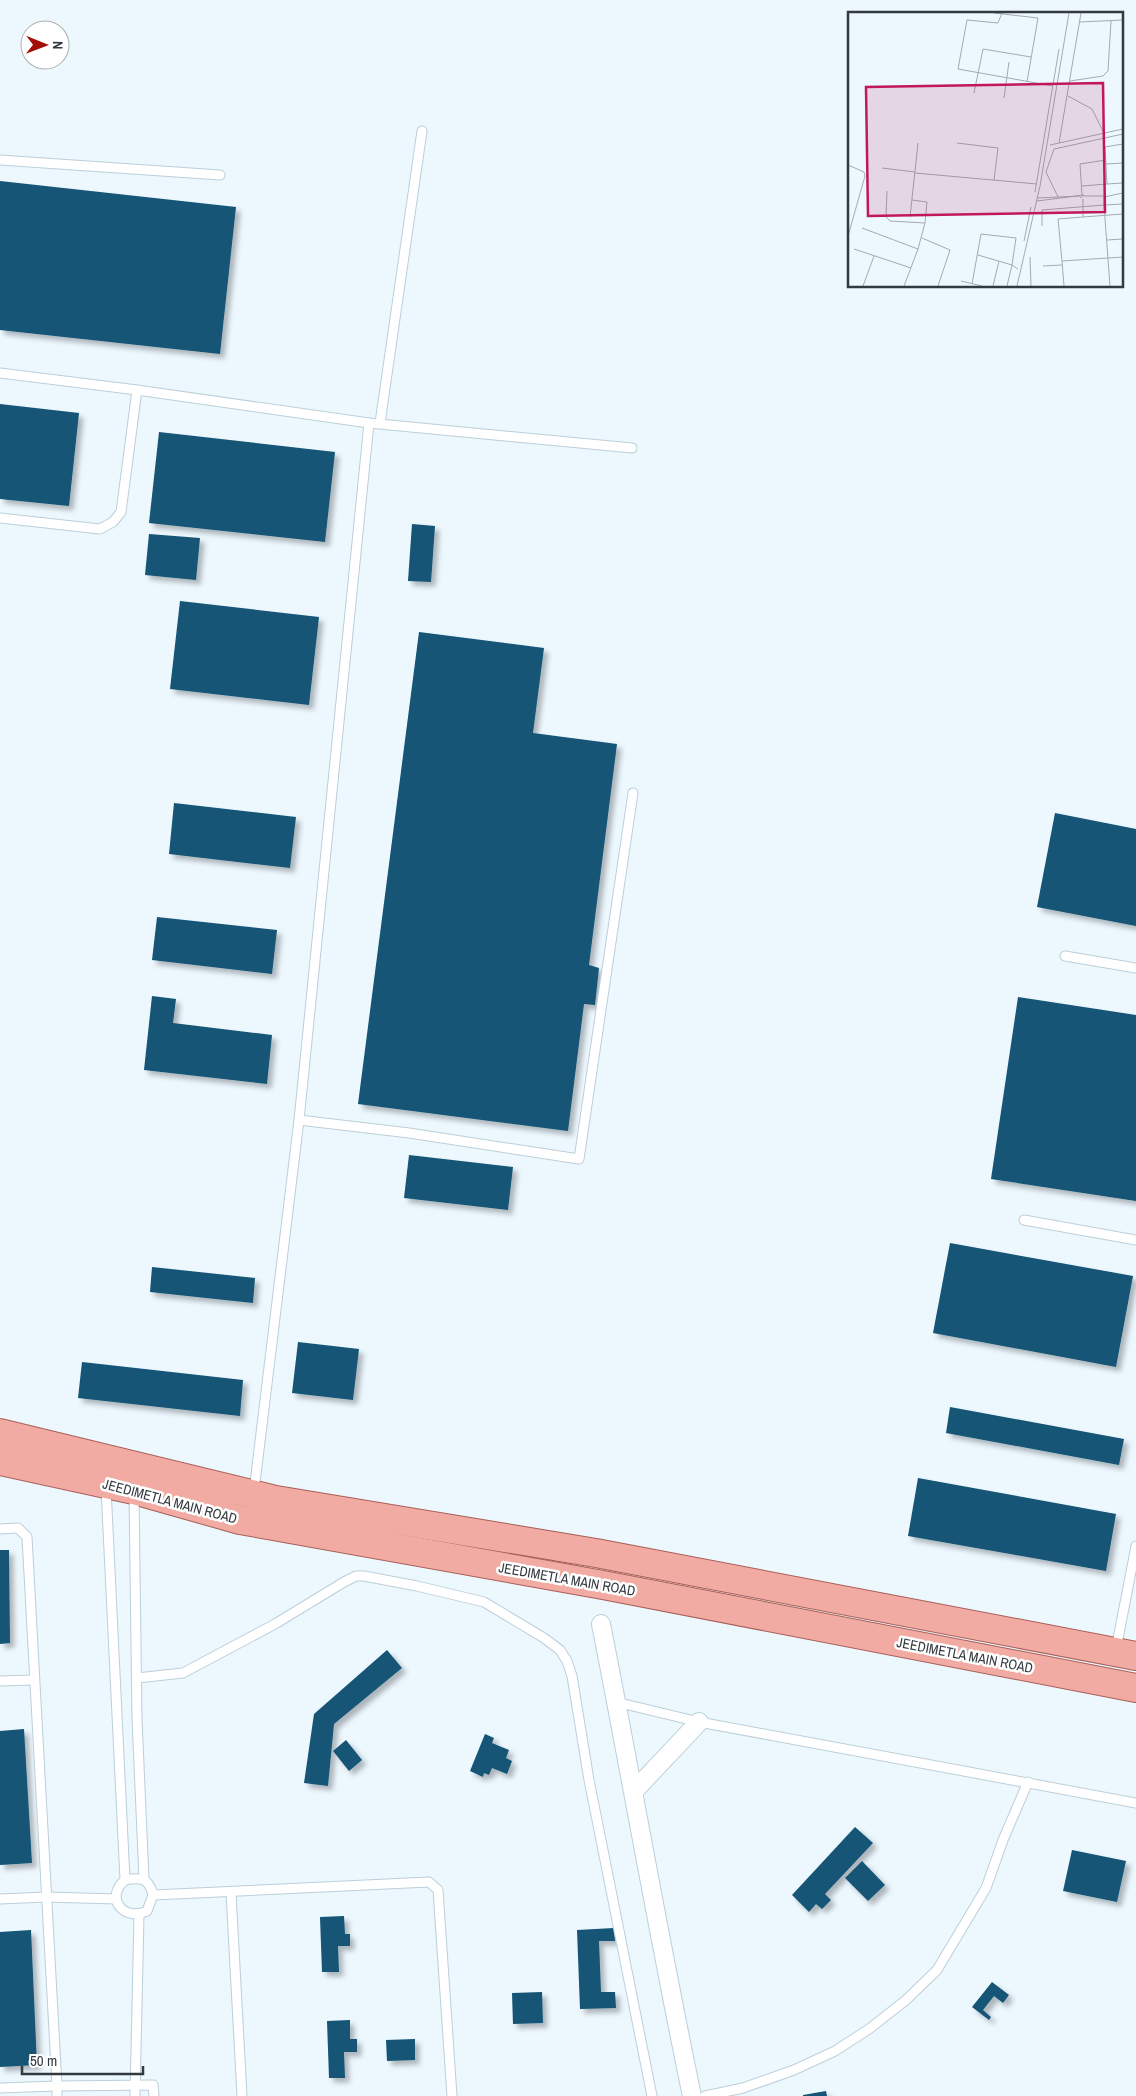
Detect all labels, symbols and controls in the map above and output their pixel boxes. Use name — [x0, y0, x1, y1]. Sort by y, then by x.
inset map — [848, 12, 1124, 288]
north arrow — [20, 20, 70, 70]
text: N — [49, 41, 67, 50]
street label: JEEDIMETLA MAIN ROAD — [101, 1474, 239, 1528]
street label: JEEDIMETLA MAIN ROAD — [497, 1558, 637, 1600]
street label: JEEDIMETLA MAIN ROAD — [895, 1633, 1035, 1677]
scale bar — [22, 2044, 144, 2076]
text: 50 m — [30, 2050, 57, 2071]

